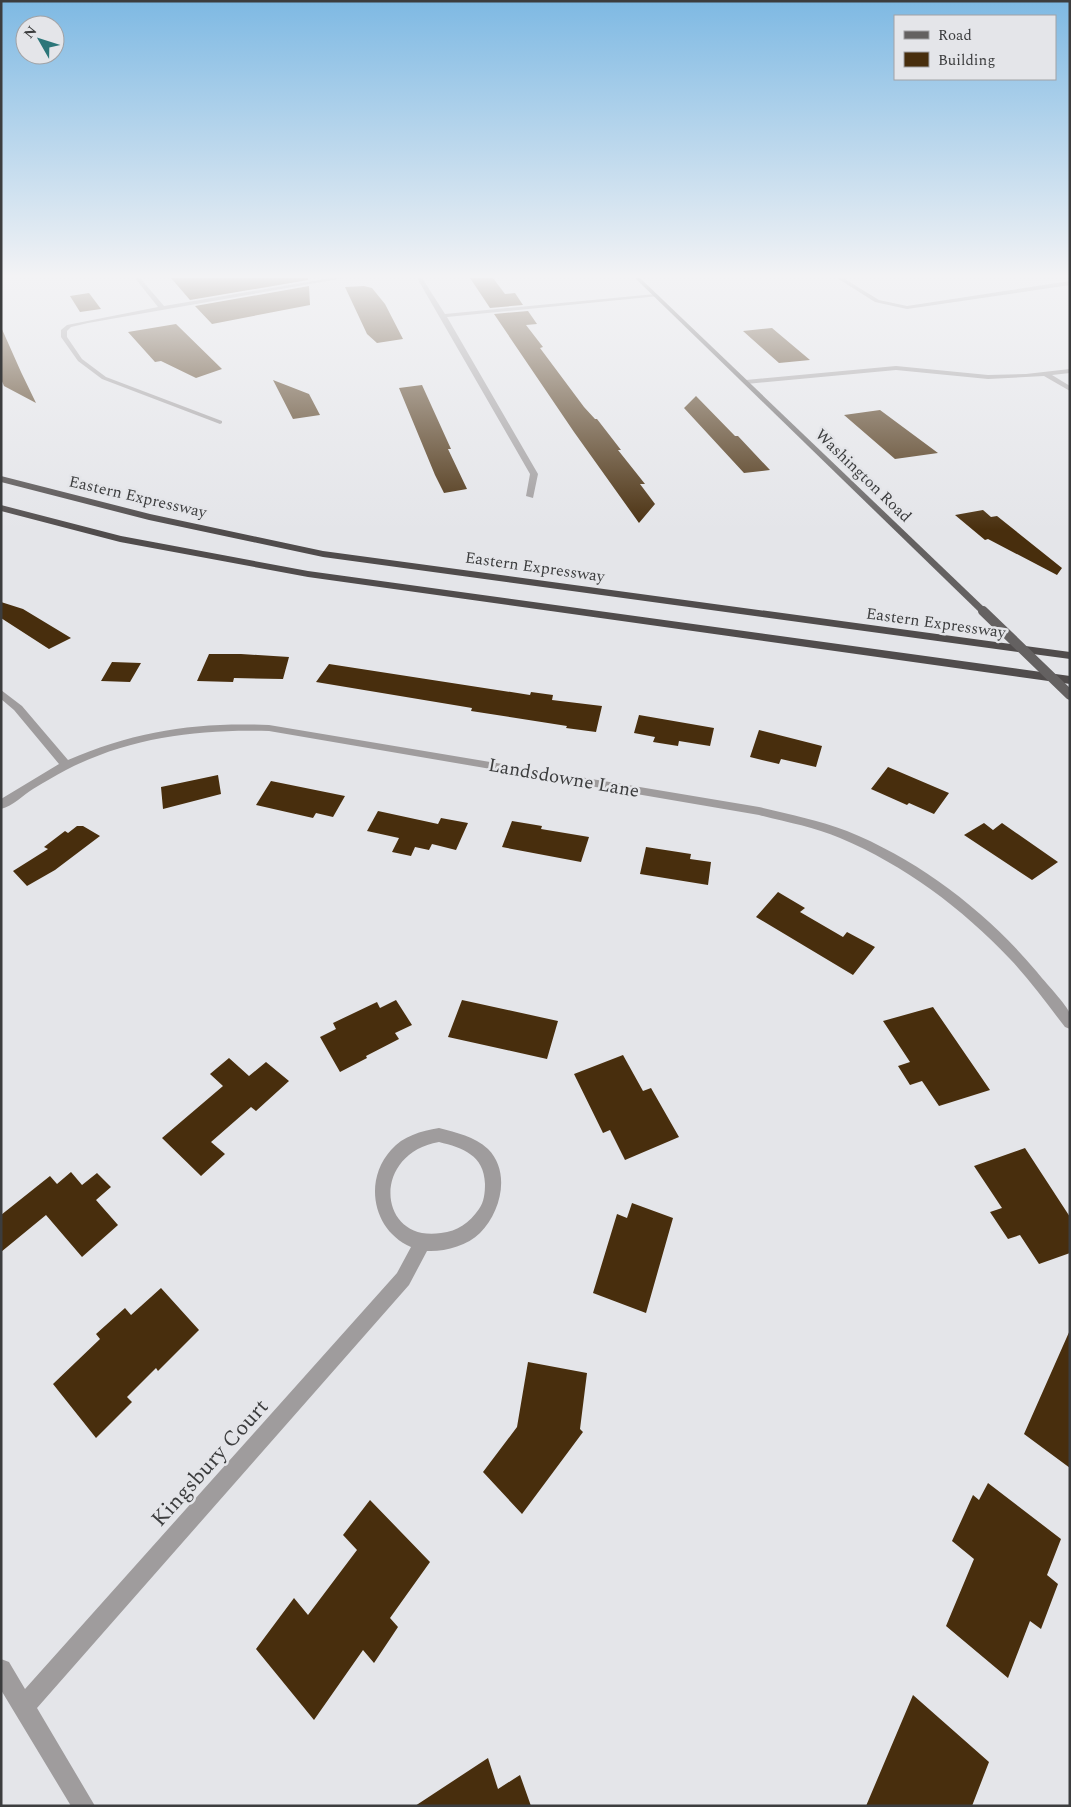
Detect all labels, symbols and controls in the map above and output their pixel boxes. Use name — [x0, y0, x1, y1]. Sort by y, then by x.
north arrow — [15, 15, 65, 65]
legend — [894, 15, 1056, 80]
text: N — [19, 21, 42, 43]
text: Road — [938, 24, 972, 47]
text: Building — [938, 49, 995, 72]
street label: Washington Road — [810, 423, 917, 528]
street label: Eastern Expressway — [66, 469, 210, 525]
street label: Eastern Expressway — [463, 545, 608, 589]
street label: Eastern Expressway — [864, 601, 1009, 645]
street label: Landsdowne Lane — [486, 751, 642, 806]
street label: Kingsbury Court — [144, 1391, 277, 1534]

